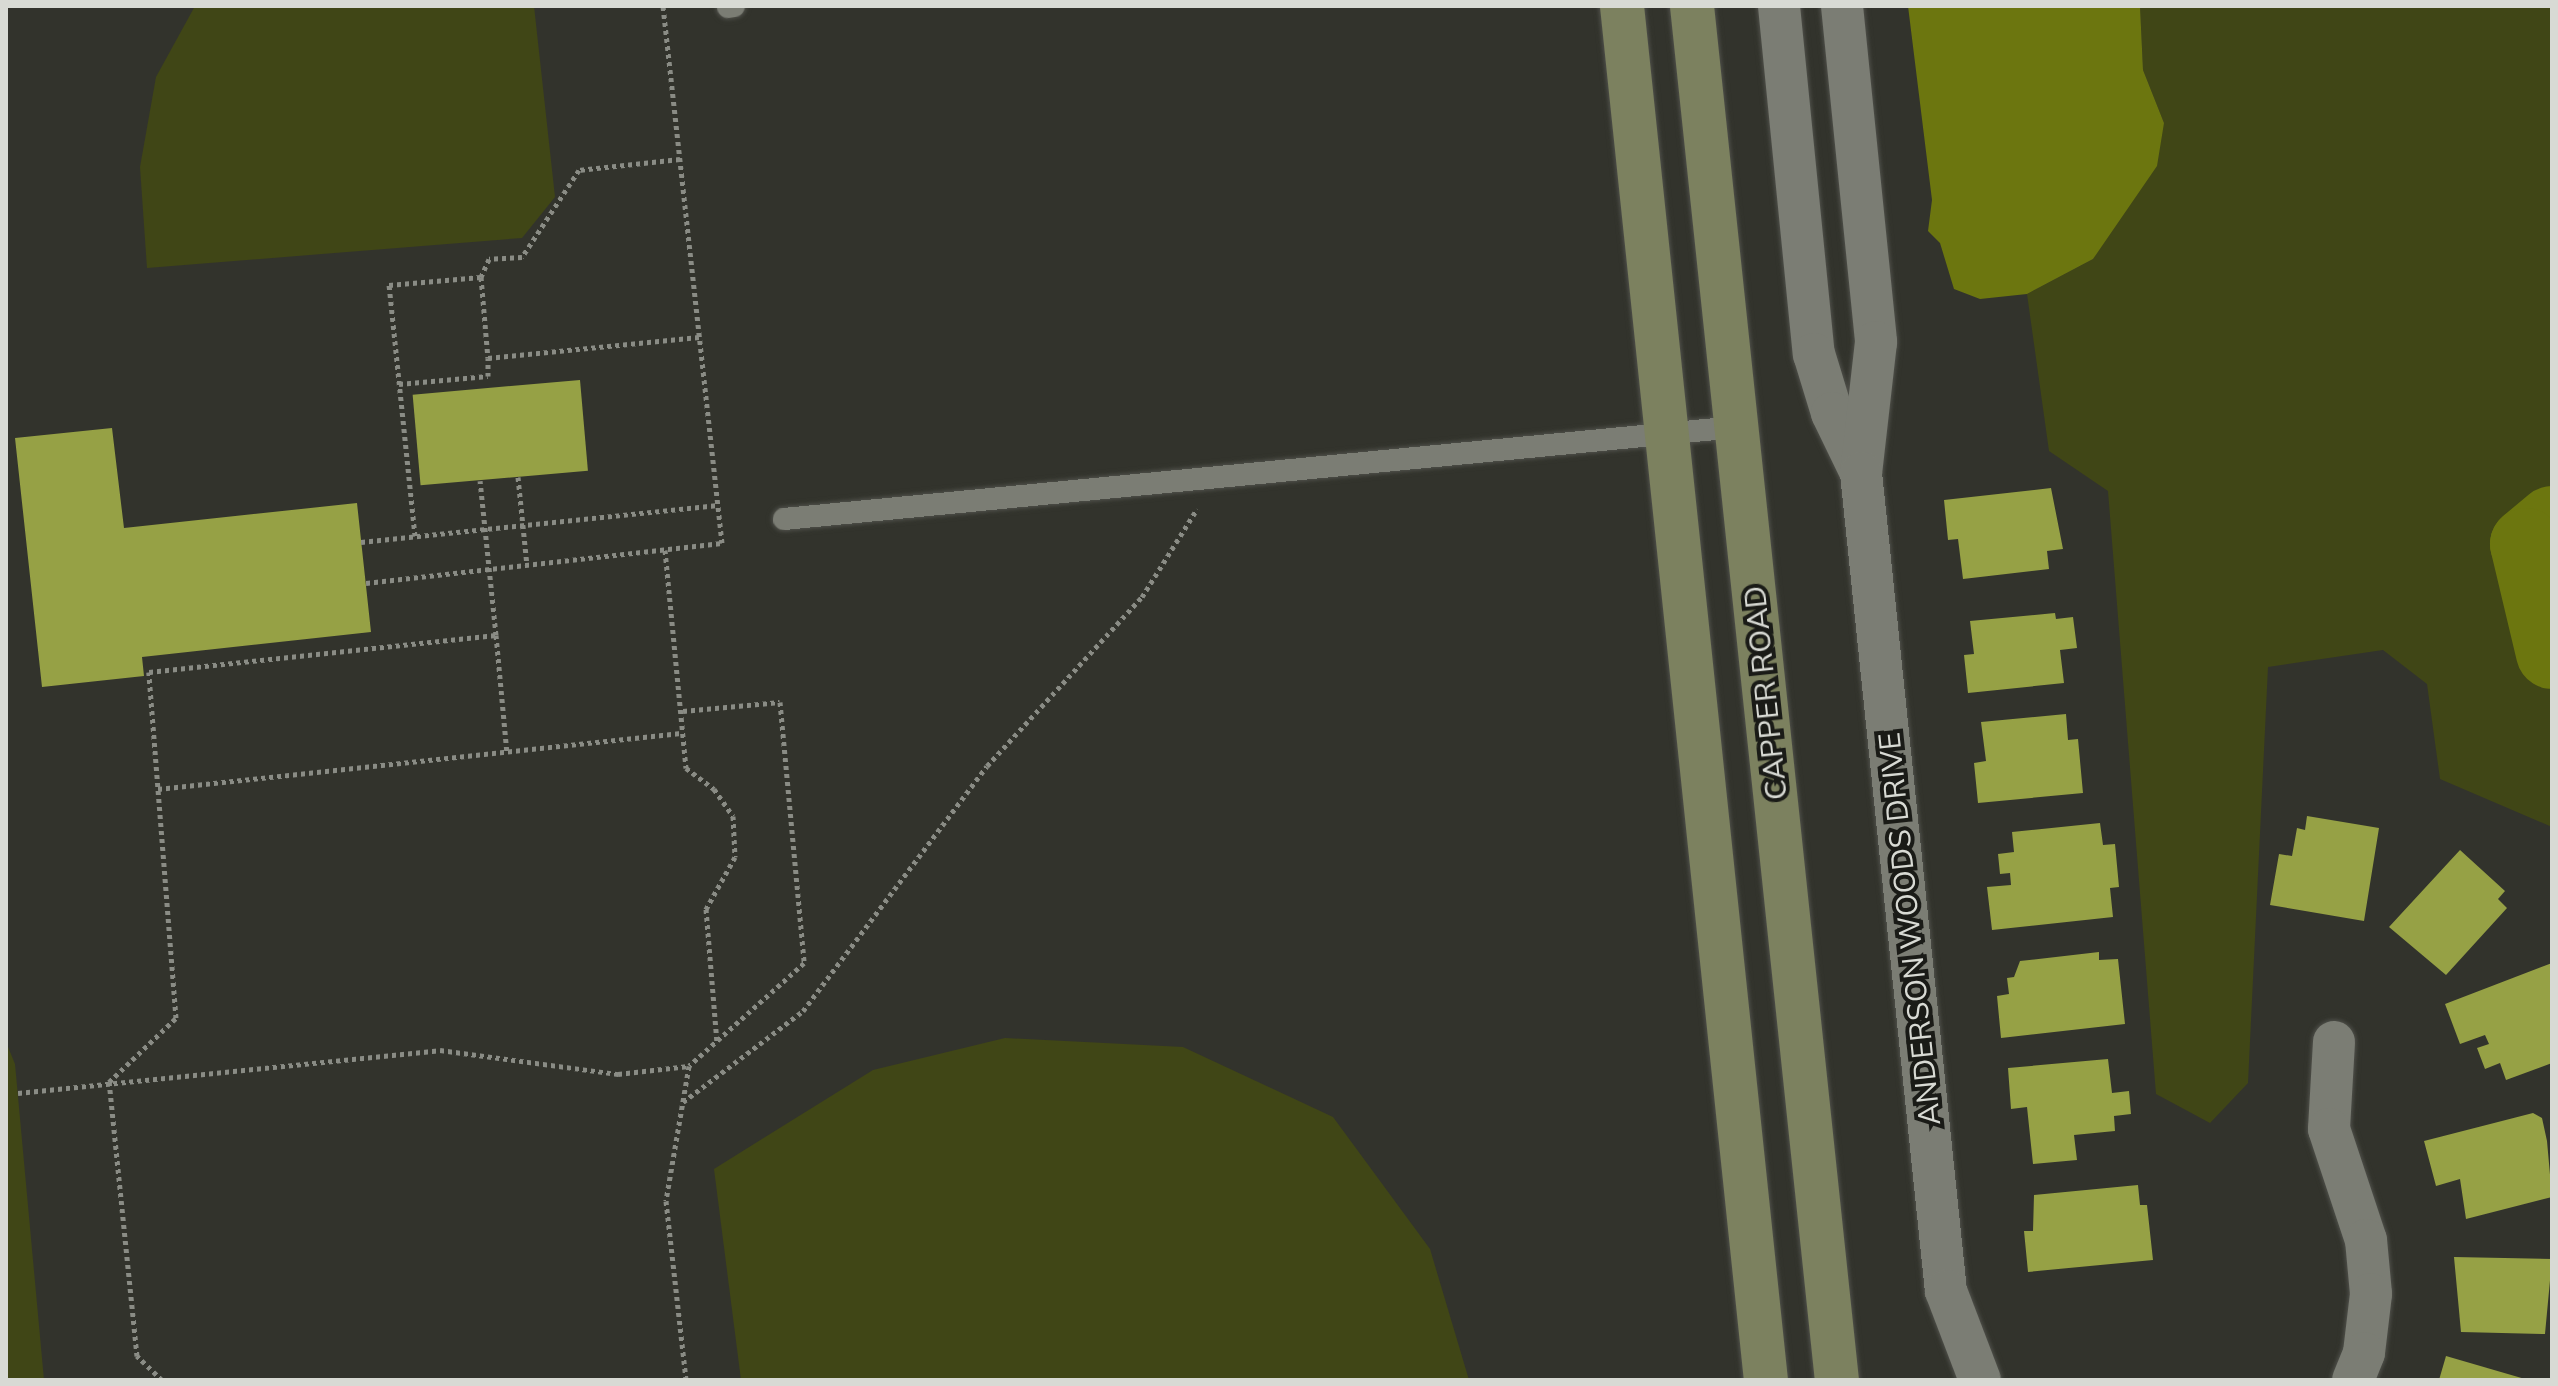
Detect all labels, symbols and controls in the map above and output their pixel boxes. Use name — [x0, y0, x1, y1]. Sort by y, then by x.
street label: CAPPER ROAD — [1736, 584, 1794, 802]
street label: ANDERSON WOODS DRIVE — [1870, 731, 1948, 1127]

